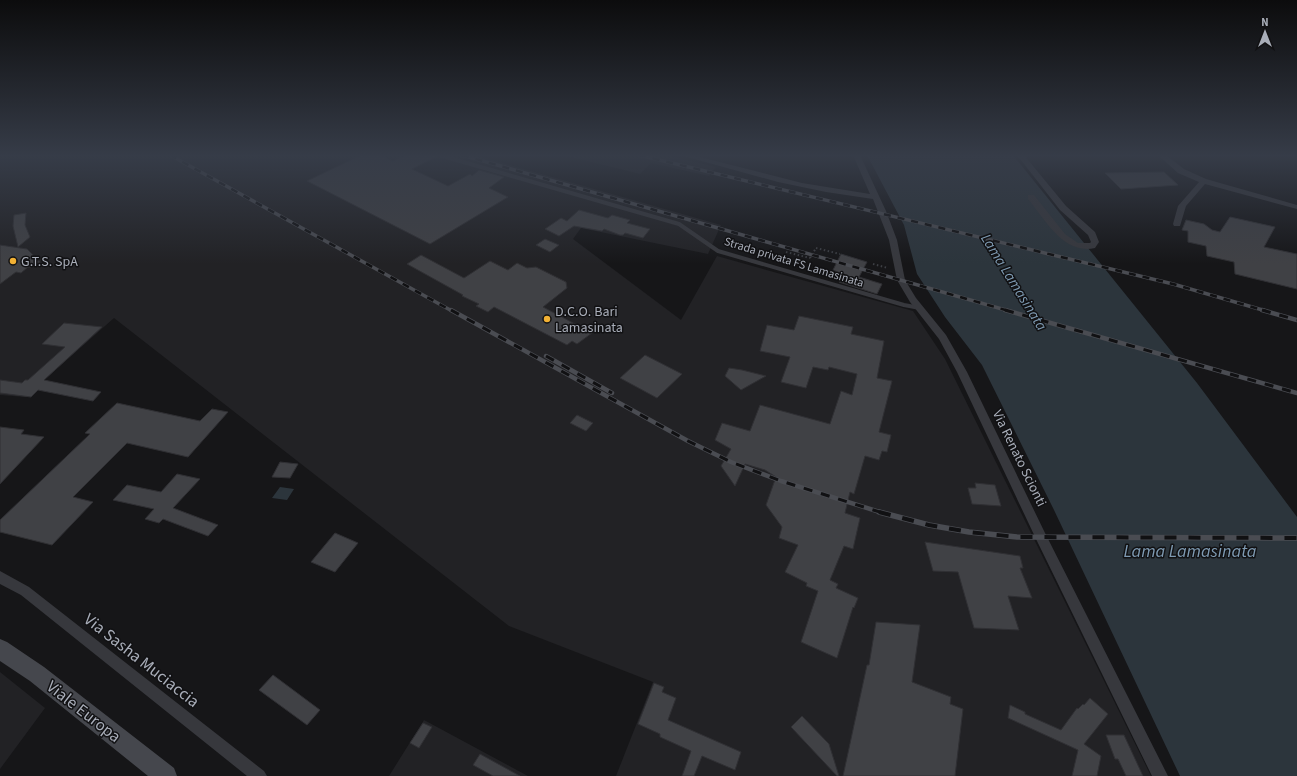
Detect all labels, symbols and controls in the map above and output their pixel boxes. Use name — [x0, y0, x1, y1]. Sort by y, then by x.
north arrow — [1245, 12, 1285, 52]
text: N — [1261, 15, 1269, 30]
water label: Lama Lamasinata — [975, 230, 1052, 335]
street label: Strada privata FS Lamasinata — [722, 233, 866, 292]
place label: G.T.S. SpA — [21, 252, 78, 272]
marker: G.T.S. SpA — [8, 256, 18, 266]
place label: D.C.O. Bari Lamasinata — [555, 302, 623, 338]
marker: D.C.O. Bari Lamasinata — [542, 314, 552, 324]
street label: Via Renato Scionti — [987, 407, 1051, 510]
water label: Lama Lamasinata — [1124, 539, 1257, 564]
street label: Via Sasha Muciaccia — [78, 608, 204, 714]
street label: Viale Europa — [41, 675, 126, 749]

